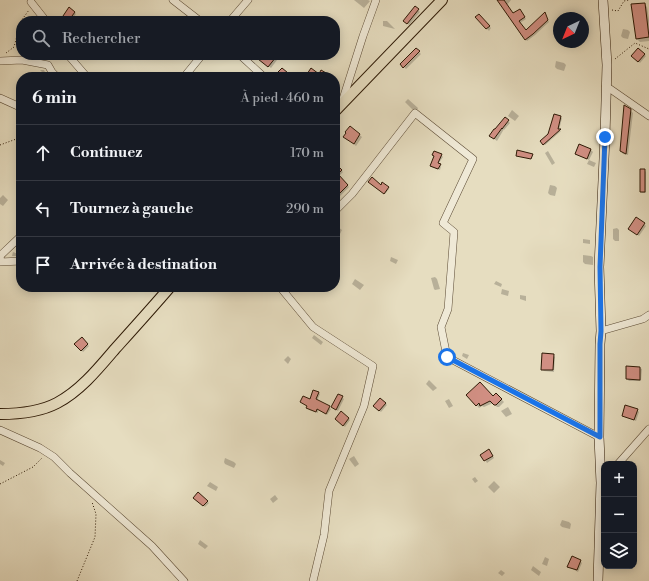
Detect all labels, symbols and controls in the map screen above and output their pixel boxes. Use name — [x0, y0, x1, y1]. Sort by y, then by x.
north arrow — [553, 12, 589, 48]
search box — [16, 16, 340, 60]
icon: search — [30, 27, 52, 49]
text: Rechercher — [62, 29, 141, 48]
text: 6 min — [32, 87, 77, 109]
text: À pied · 460 m — [241, 90, 324, 106]
route end — [596, 128, 614, 146]
icon: ahead — [32, 142, 54, 164]
text: Continuez — [70, 143, 142, 162]
text: 170 m — [290, 145, 324, 161]
icon: left — [32, 198, 54, 220]
text: Tournez à gauche — [70, 199, 193, 218]
text: 290 m — [286, 201, 324, 217]
icon: arrive — [32, 254, 54, 276]
text: Arrivée à destination — [70, 255, 217, 274]
route start — [438, 348, 456, 366]
map controls — [601, 461, 637, 569]
button: + — [601, 461, 637, 497]
button: − — [601, 497, 637, 533]
button: layers — [601, 533, 637, 569]

